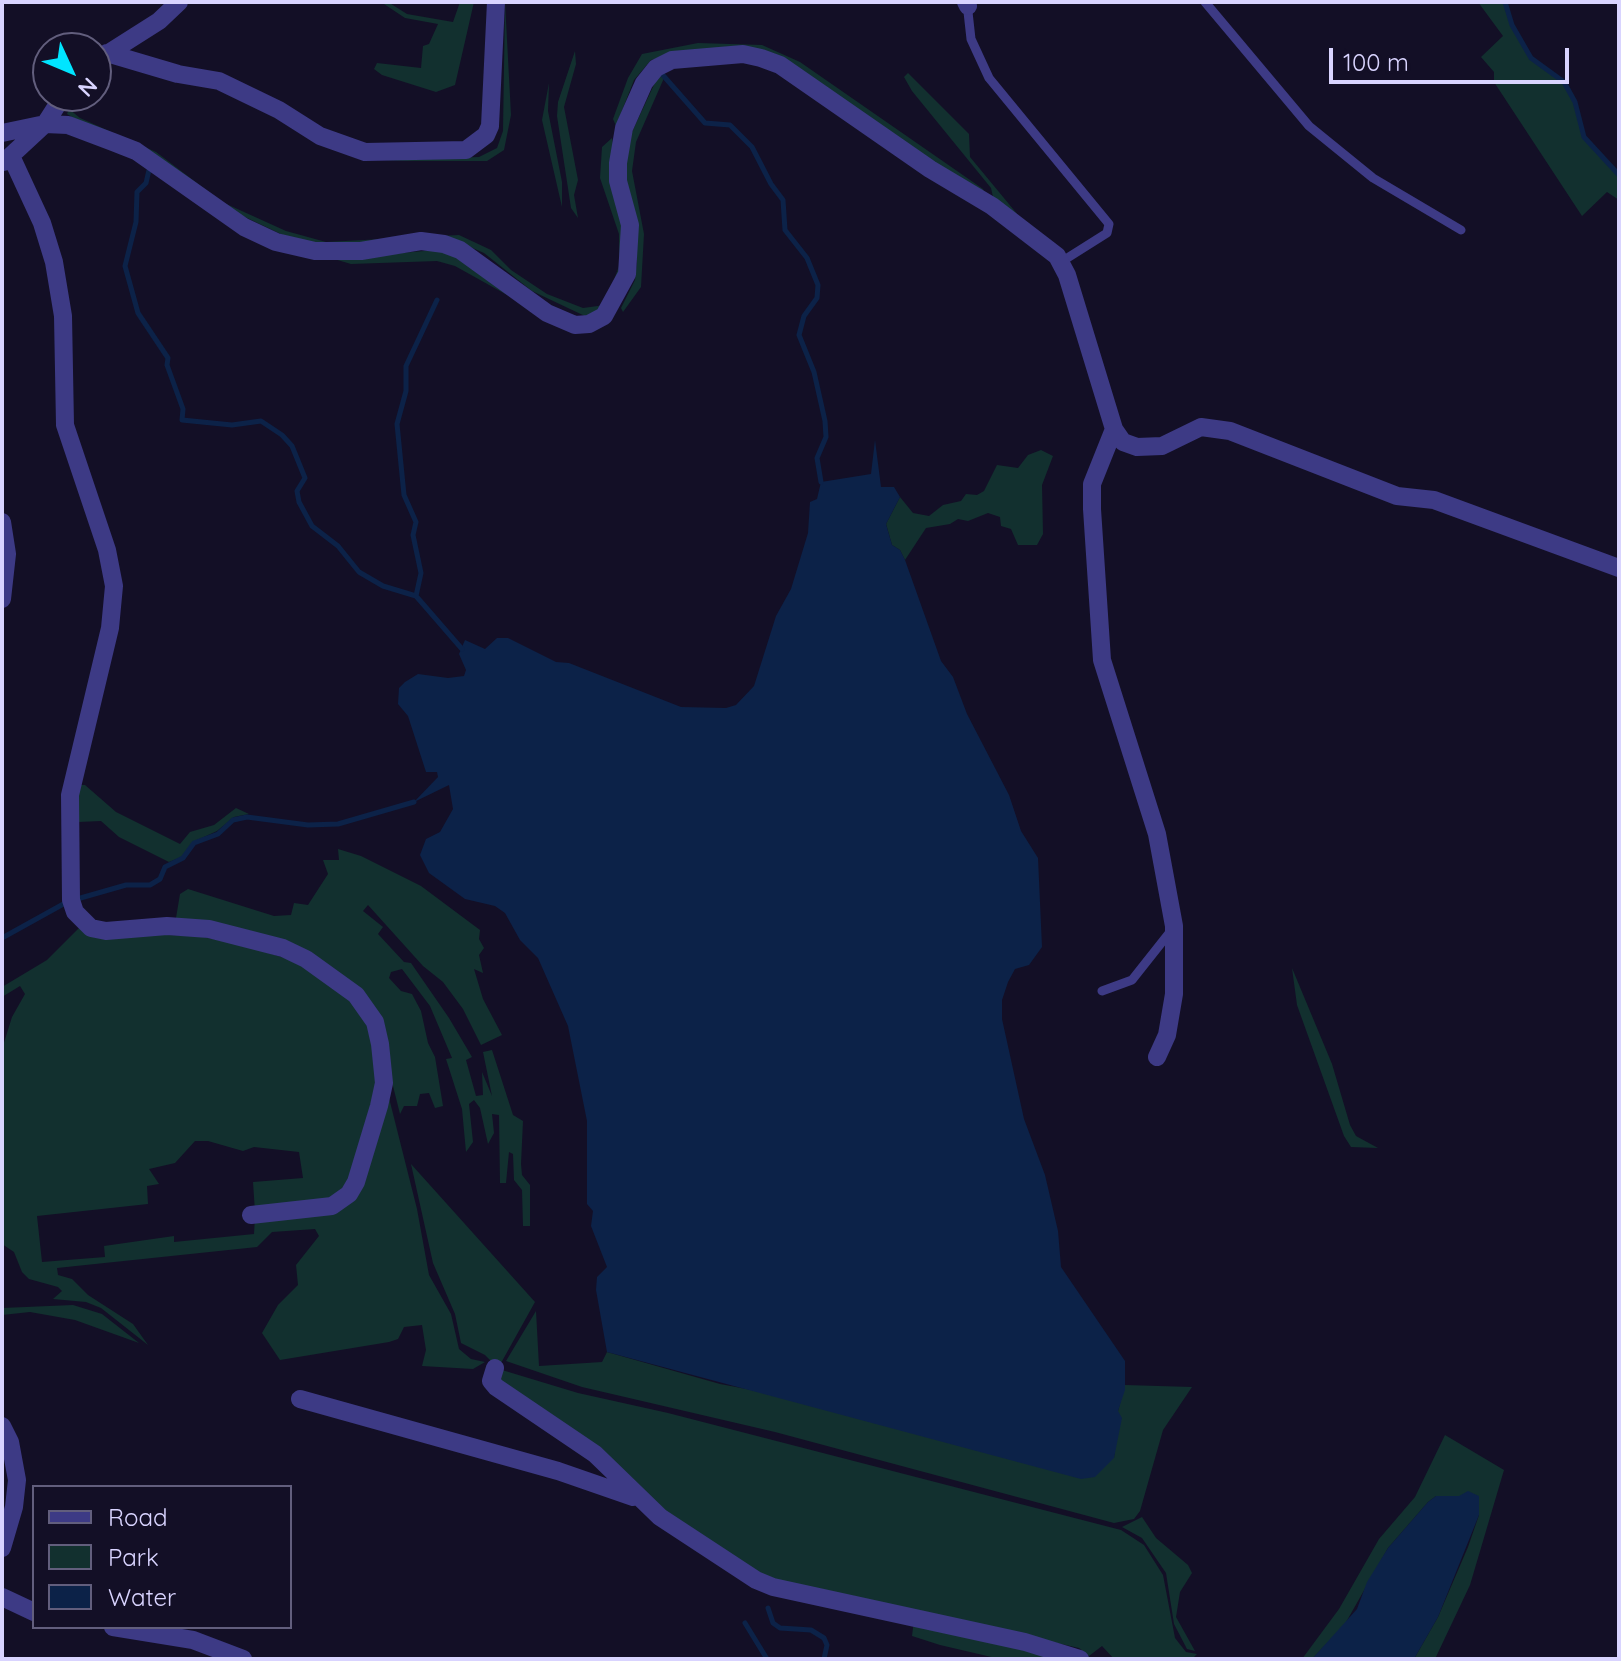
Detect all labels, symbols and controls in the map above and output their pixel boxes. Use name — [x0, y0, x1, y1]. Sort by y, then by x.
north arrow — [32, 32, 112, 112]
scale bar — [1333, 32, 1573, 82]
text: 100 m — [1343, 47, 1409, 77]
text: N — [72, 72, 104, 103]
legend — [32, 1485, 292, 1629]
text: Road — [108, 1502, 168, 1532]
text: Park — [108, 1542, 159, 1572]
text: Water — [108, 1582, 176, 1612]

